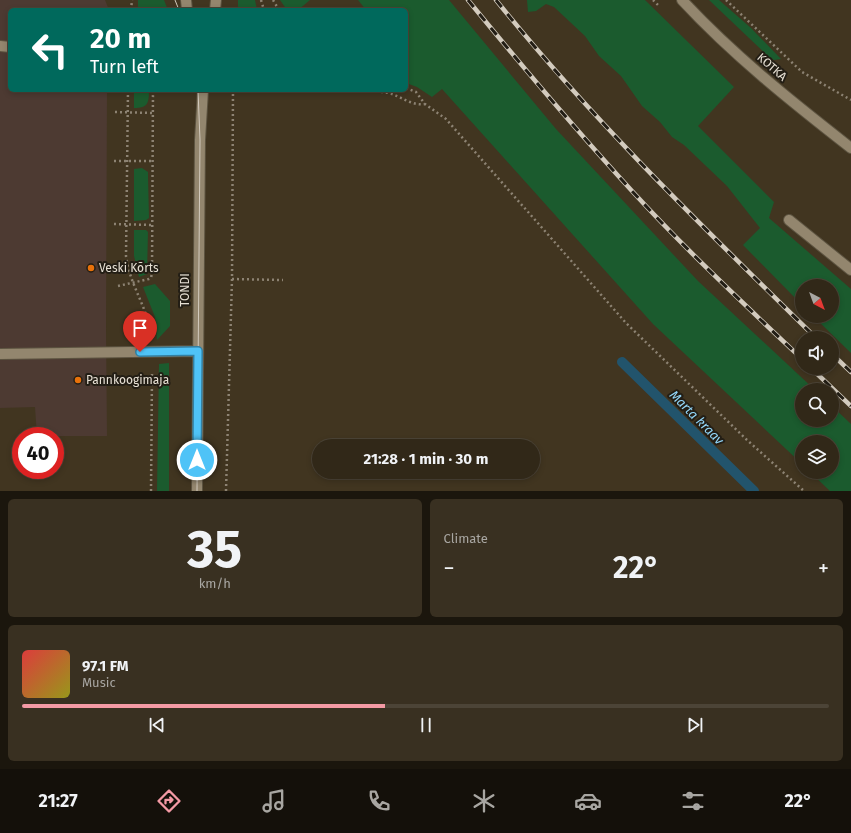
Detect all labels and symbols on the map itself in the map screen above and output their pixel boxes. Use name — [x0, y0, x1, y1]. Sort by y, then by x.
street label: KOTKA — [754, 50, 790, 84]
place label: Veski Kõrts — [99, 261, 159, 275]
marker: Veski Kõrts — [86, 263, 96, 273]
street label: TONDI — [178, 273, 192, 307]
north arrow — [795, 279, 839, 323]
pin — [123, 311, 157, 352]
place label: Pannkoogimaja — [86, 373, 169, 387]
marker: Pannkoogimaja — [73, 375, 83, 385]
water label: Marta kraav — [667, 387, 727, 448]
speed limit sign: 40 — [12, 427, 64, 479]
position arrow — [176, 439, 218, 481]

